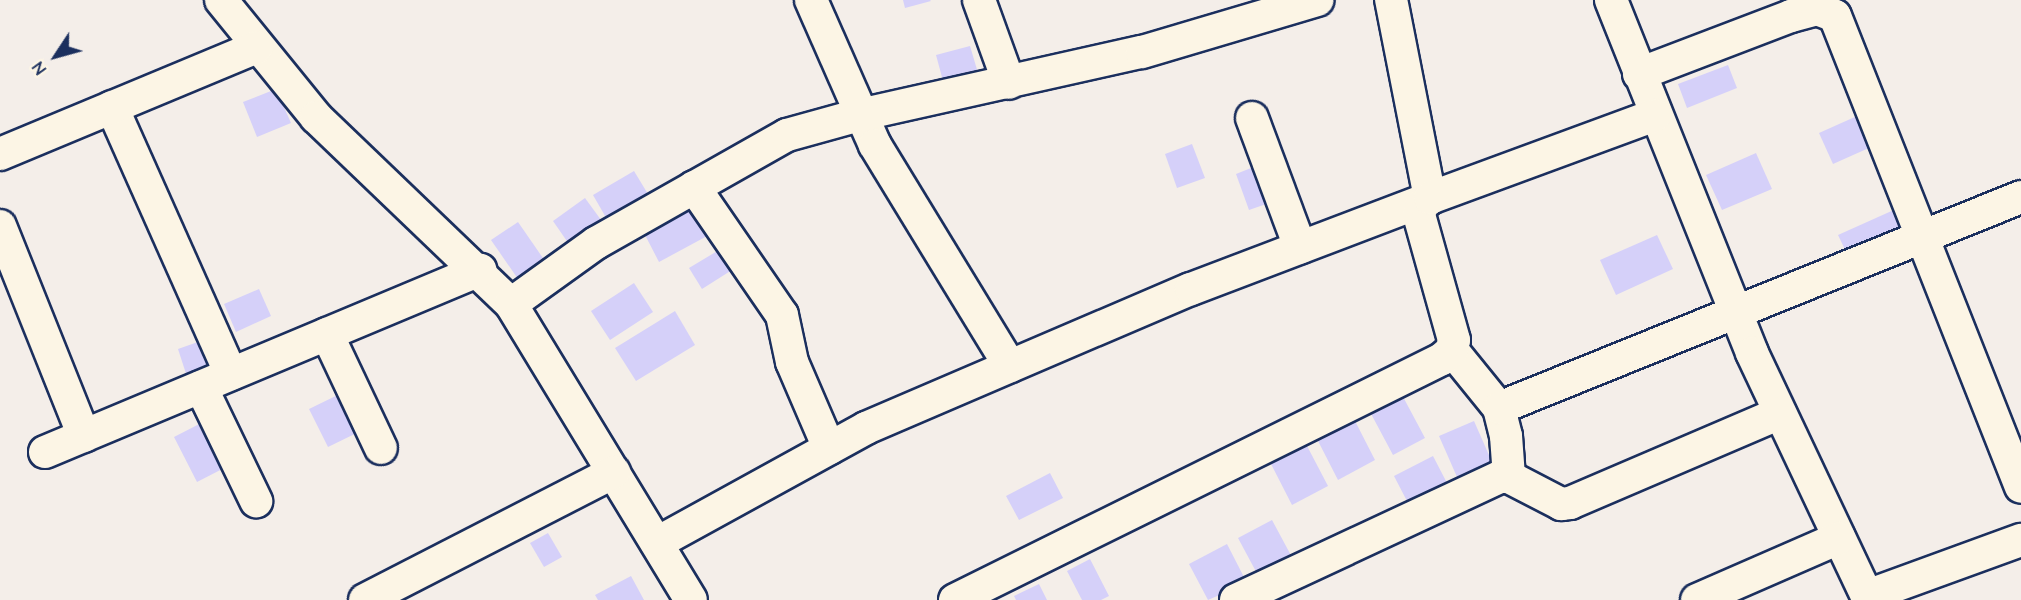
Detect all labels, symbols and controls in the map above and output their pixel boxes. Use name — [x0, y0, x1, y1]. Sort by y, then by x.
north arrow — [21, 21, 91, 91]
text: N — [26, 57, 52, 80]

